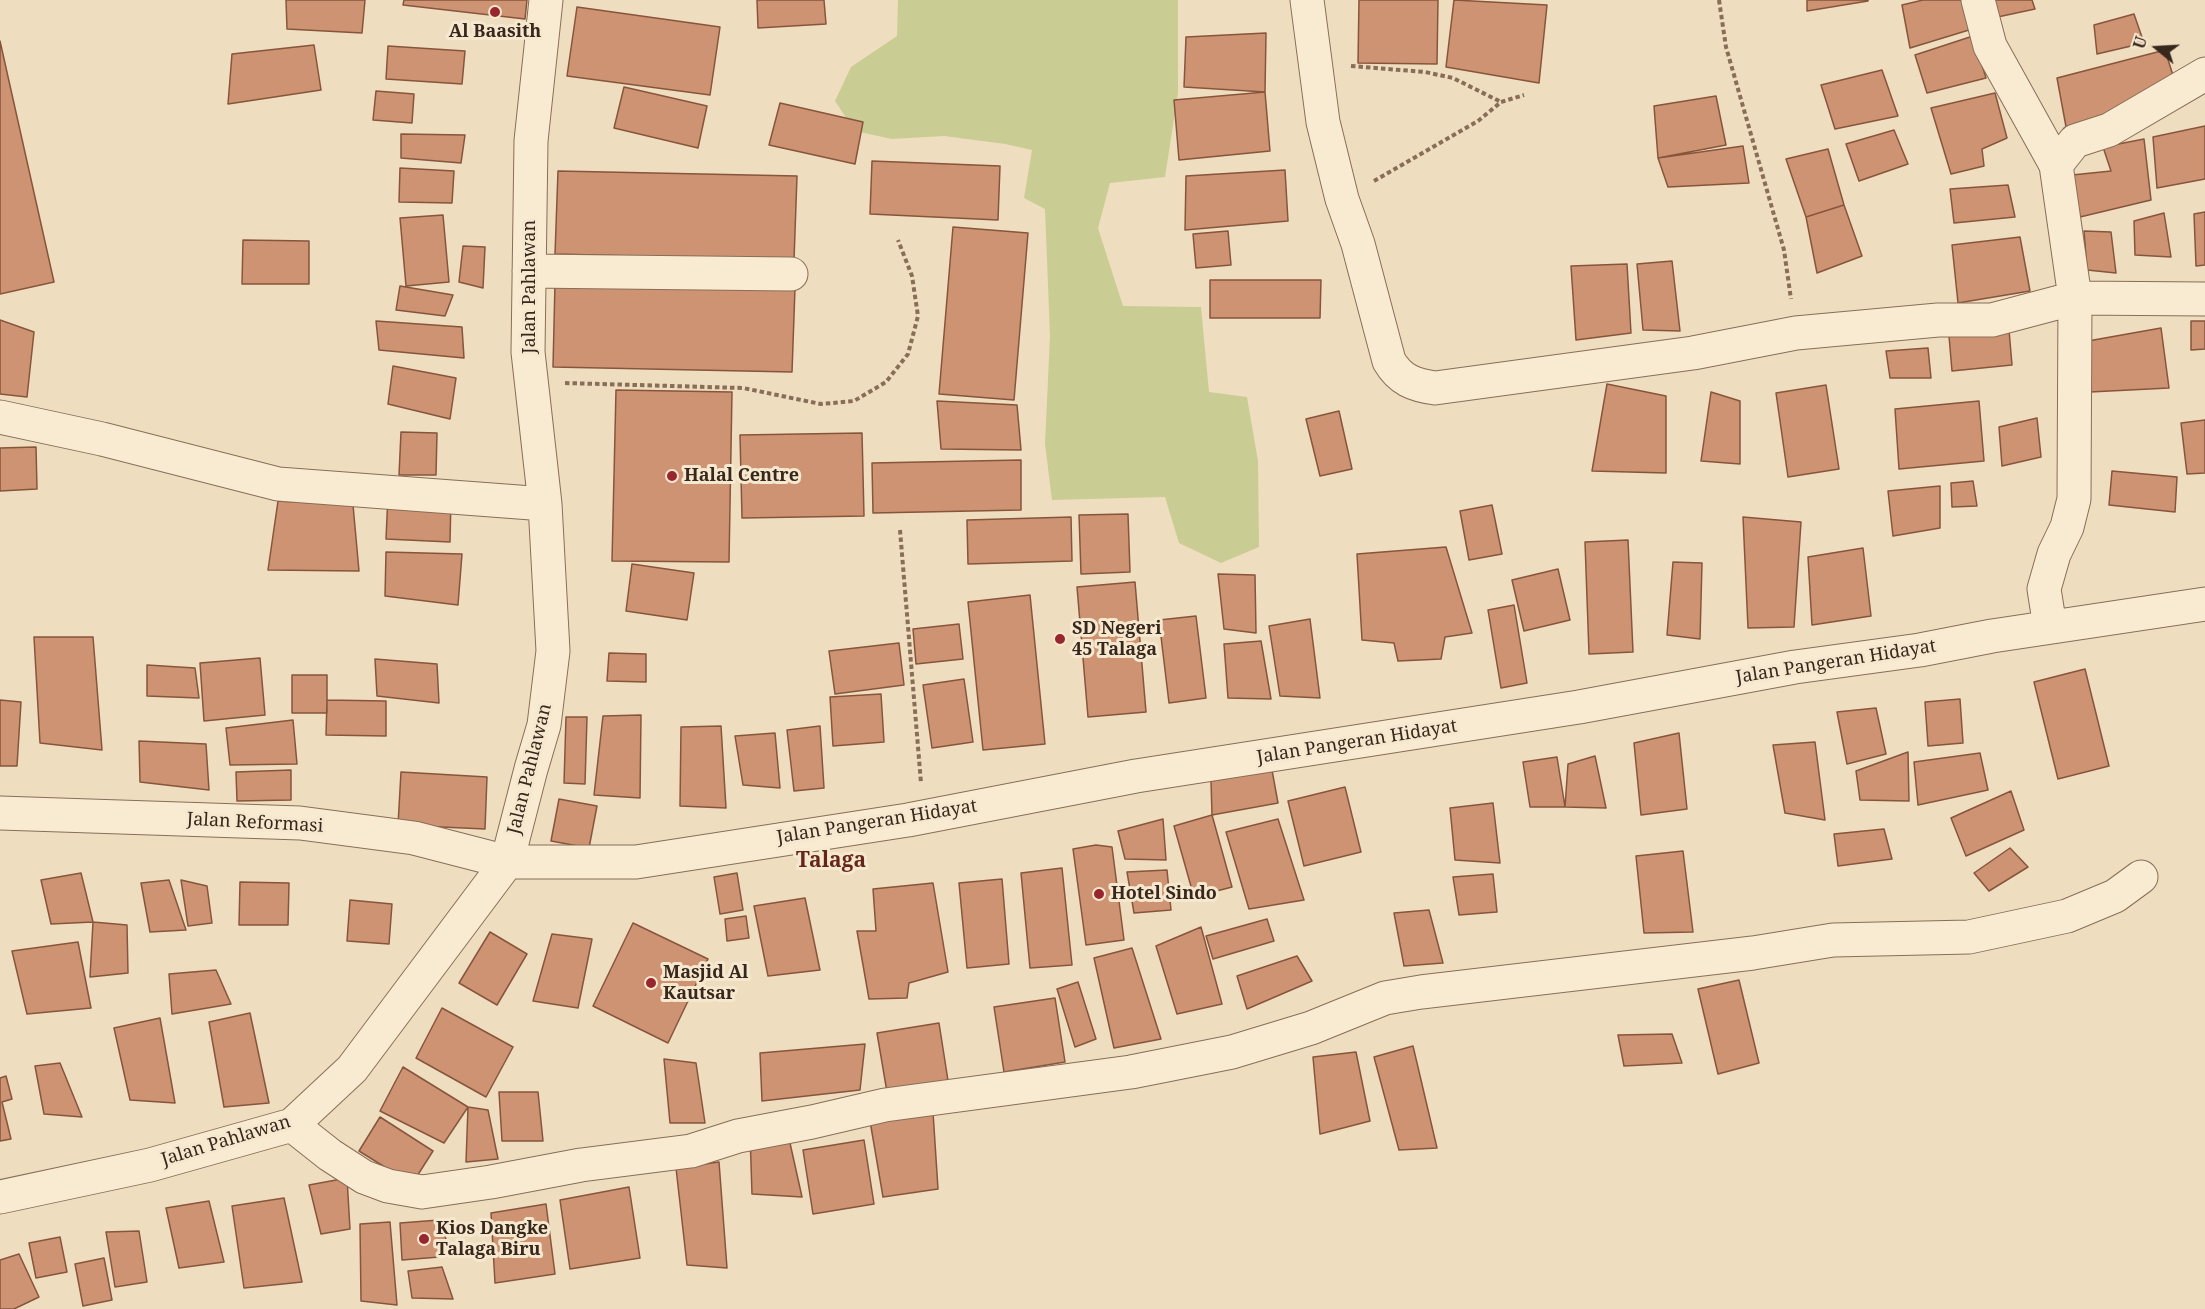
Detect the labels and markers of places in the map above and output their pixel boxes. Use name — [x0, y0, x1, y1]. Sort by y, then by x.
marker: Al Baasith — [488, 5, 502, 19]
place label: Al Baasith — [449, 21, 541, 43]
place label: Halal Centre — [684, 465, 799, 487]
marker: Halal Centre — [665, 469, 679, 483]
place label: SD Negeri 45 Talaga — [1072, 618, 1162, 660]
marker: SD Negeri 45 Talaga — [1053, 632, 1067, 646]
place label: Hotel Sindo — [1111, 883, 1217, 905]
marker: Hotel Sindo — [1092, 887, 1106, 901]
place label: Masjid Al Kautsar — [663, 962, 748, 1004]
marker: Masjid Al Kautsar — [644, 976, 658, 990]
place label: Kios Dangke Talaga Biru — [436, 1218, 548, 1260]
marker: Kios Dangke Talaga Biru — [417, 1232, 431, 1246]

